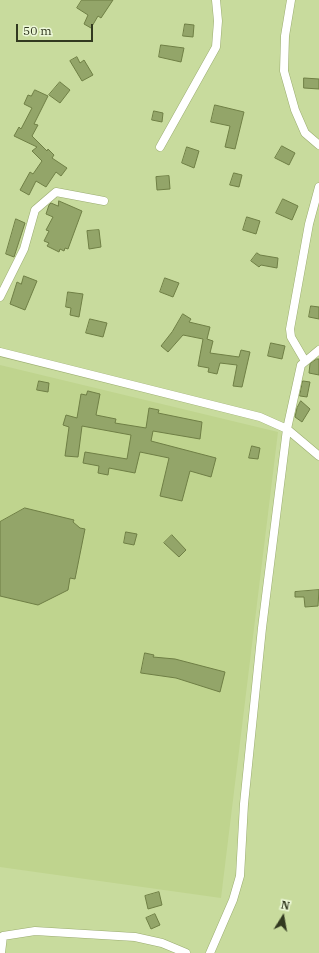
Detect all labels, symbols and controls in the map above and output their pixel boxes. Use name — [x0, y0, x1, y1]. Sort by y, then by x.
scale bar — [18, 16, 95, 42]
text: 50 m — [23, 23, 52, 38]
north arrow — [263, 897, 303, 937]
text: N — [280, 898, 291, 913]

